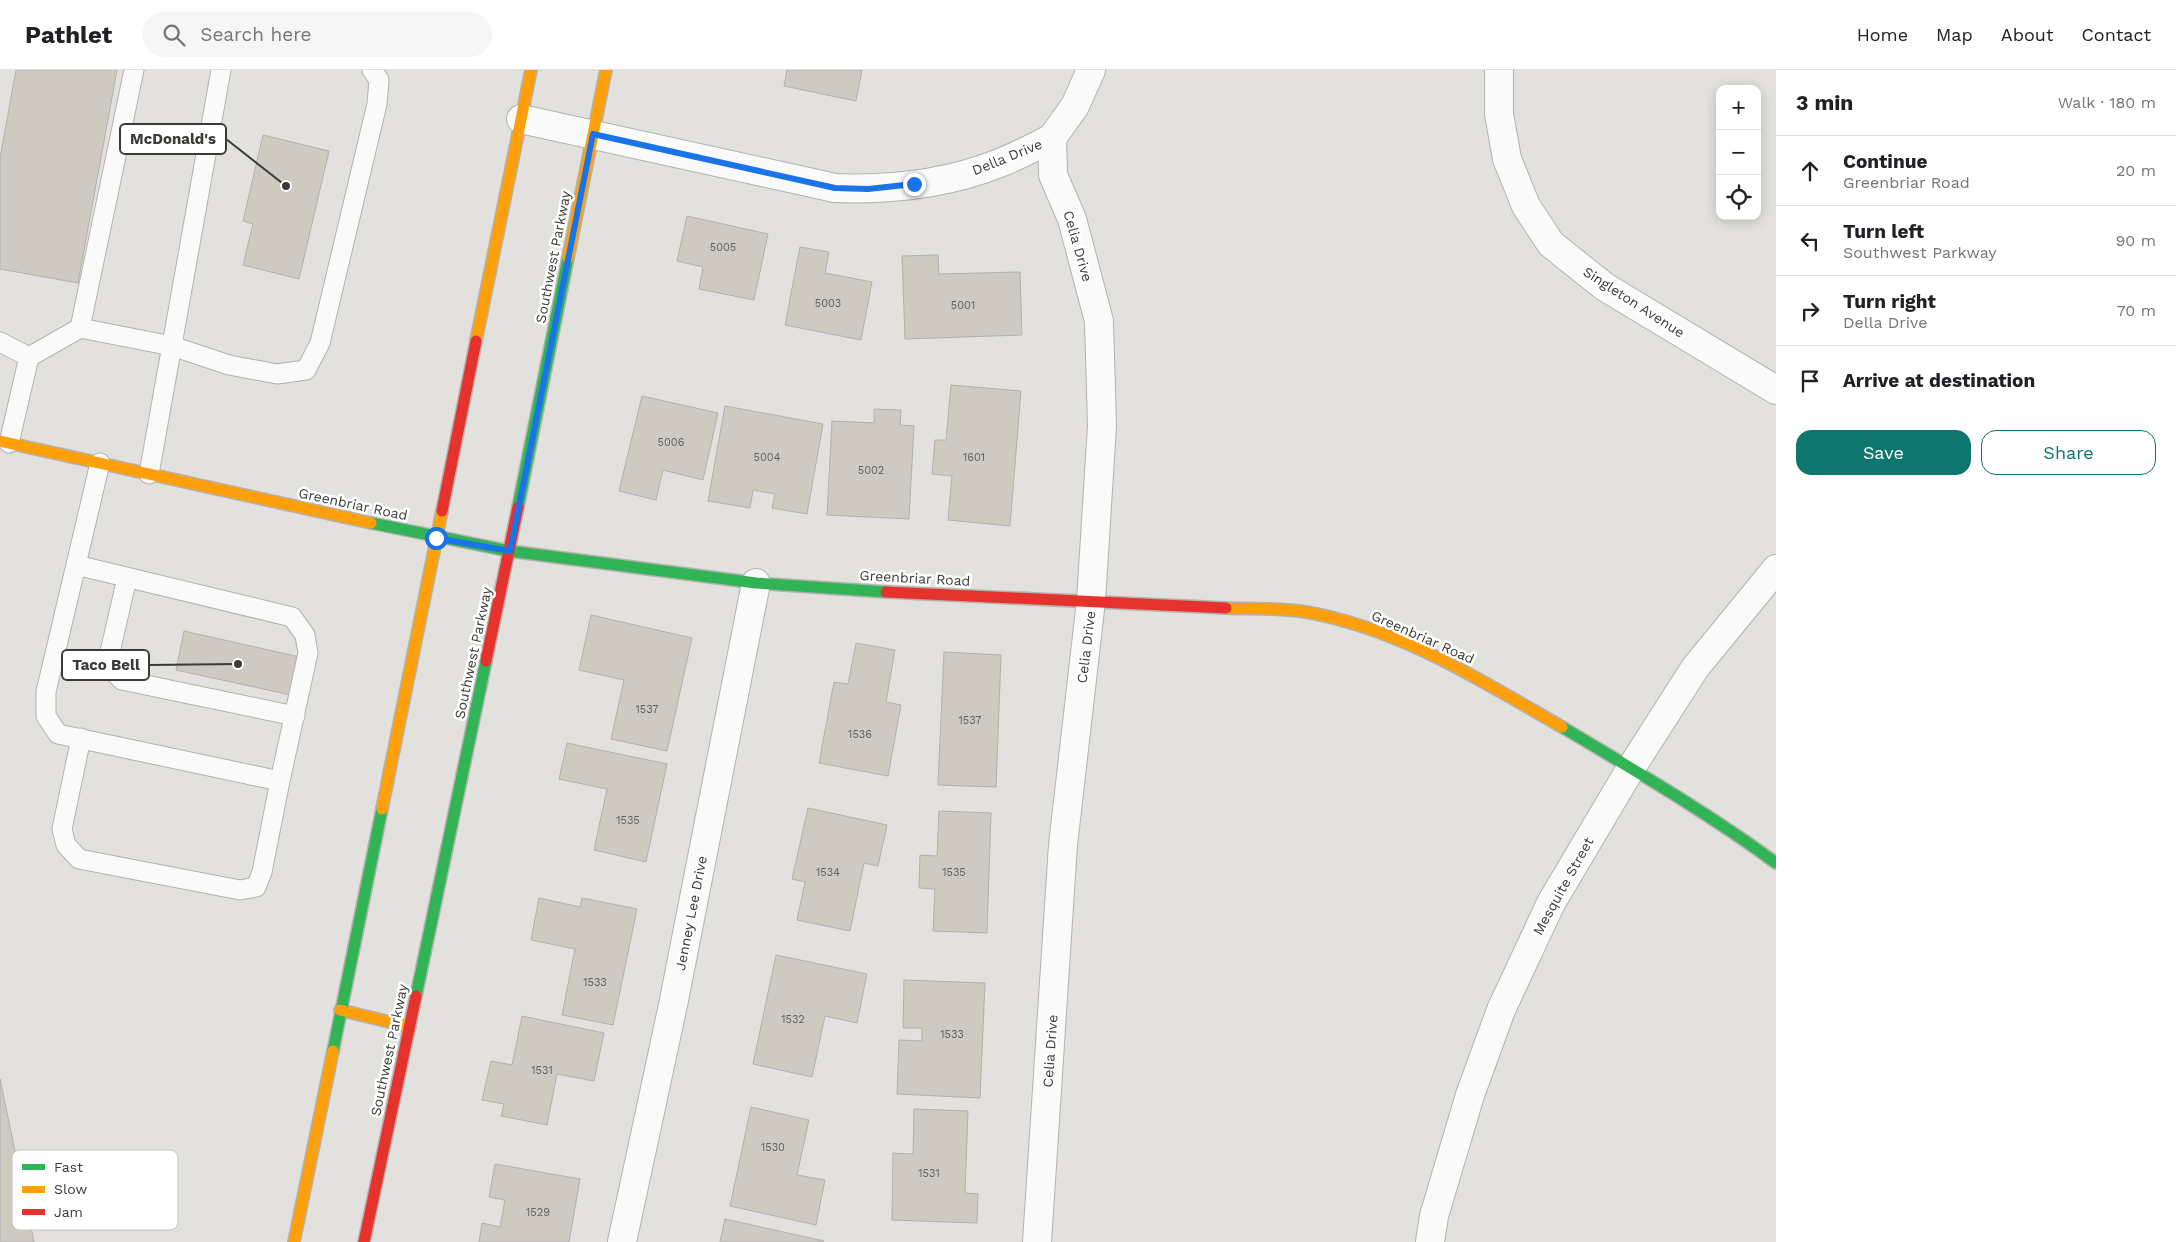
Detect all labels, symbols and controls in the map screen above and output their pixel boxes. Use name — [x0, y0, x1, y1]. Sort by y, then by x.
search box — [142, 12, 492, 57]
text: Pathlet — [25, 21, 112, 49]
icon: search — [160, 21, 188, 49]
text: Search here — [200, 23, 312, 46]
text: Home — [1857, 24, 1908, 45]
text: Map — [1936, 24, 1973, 45]
text: About — [2001, 24, 2053, 45]
text: Contact — [2081, 24, 2151, 45]
map controls — [1716, 85, 1761, 220]
button: + — [1716, 85, 1761, 130]
text: 3 min — [1796, 90, 1853, 115]
text: Walk · 180 m — [2058, 93, 2156, 112]
callout: McDonald's — [120, 124, 226, 154]
text: McDonald's — [130, 130, 216, 148]
button: − — [1716, 130, 1761, 175]
street label: Della Drive — [970, 136, 1044, 178]
text: Continue — [1843, 150, 1927, 173]
icon: ahead — [1796, 157, 1824, 185]
text: 20 m — [2116, 161, 2156, 180]
route end — [903, 173, 926, 196]
text: Greenbriar Road — [1843, 173, 1970, 192]
button: locate — [1716, 175, 1761, 220]
street label: Southwest Parkway — [532, 189, 574, 325]
street label: Celia Drive — [1060, 209, 1096, 283]
text: Turn left — [1843, 220, 1924, 243]
icon: left — [1796, 227, 1824, 255]
text: 90 m — [2115, 231, 2156, 250]
house number: 5005 — [710, 241, 736, 254]
text: Southwest Parkway — [1843, 243, 1997, 262]
street label: Singleton Avenue — [1580, 263, 1688, 341]
text: Turn right — [1843, 290, 1936, 313]
house number: 5003 — [815, 297, 841, 310]
icon: right — [1796, 297, 1824, 325]
house number: 5001 — [951, 299, 975, 312]
text: 70 m — [2117, 301, 2156, 320]
text: Della Drive — [1843, 313, 1928, 332]
icon: arrive — [1796, 367, 1824, 395]
text: Arrive at destination — [1843, 369, 2035, 392]
button: Save — [1796, 430, 1971, 475]
button: Share — [1981, 430, 2156, 475]
house number: 5006 — [658, 436, 685, 449]
house number: 5004 — [754, 451, 781, 464]
house number: 1601 — [963, 451, 985, 464]
house number: 5002 — [858, 464, 884, 477]
street label: Greenbriar Road — [297, 485, 409, 523]
route start — [425, 527, 448, 550]
street label: Greenbriar Road — [859, 567, 971, 589]
street label: Southwest Parkway — [451, 585, 495, 720]
street label: Greenbriar Road — [1369, 607, 1477, 667]
street label: Celia Drive — [1074, 610, 1098, 684]
callout: Taco Bell — [62, 650, 149, 680]
text: Taco Bell — [72, 656, 140, 674]
house number: 1537 — [636, 703, 658, 716]
house number: 1537 — [959, 714, 981, 727]
house number: 1536 — [848, 728, 872, 741]
house number: 1535 — [616, 814, 640, 827]
street label: Mesquite Street — [1530, 834, 1597, 938]
street label: Jenney Lee Drive — [672, 854, 710, 972]
house number: 1534 — [816, 866, 840, 879]
house number: 1535 — [942, 866, 966, 879]
house number: 1533 — [583, 976, 607, 989]
street label: Southwest Parkway — [367, 982, 411, 1117]
house number: 1532 — [781, 1013, 805, 1026]
street label: Celia Drive — [1039, 1014, 1061, 1088]
house number: 1533 — [940, 1028, 964, 1041]
house number: 1531 — [531, 1064, 553, 1077]
house number: 1530 — [761, 1141, 785, 1154]
legend — [12, 1150, 178, 1230]
text: Fast — [54, 1159, 83, 1175]
house number: 1531 — [918, 1167, 940, 1180]
text: Slow — [54, 1181, 87, 1197]
text: Jam — [54, 1204, 83, 1220]
house number: 1529 — [526, 1206, 550, 1219]

